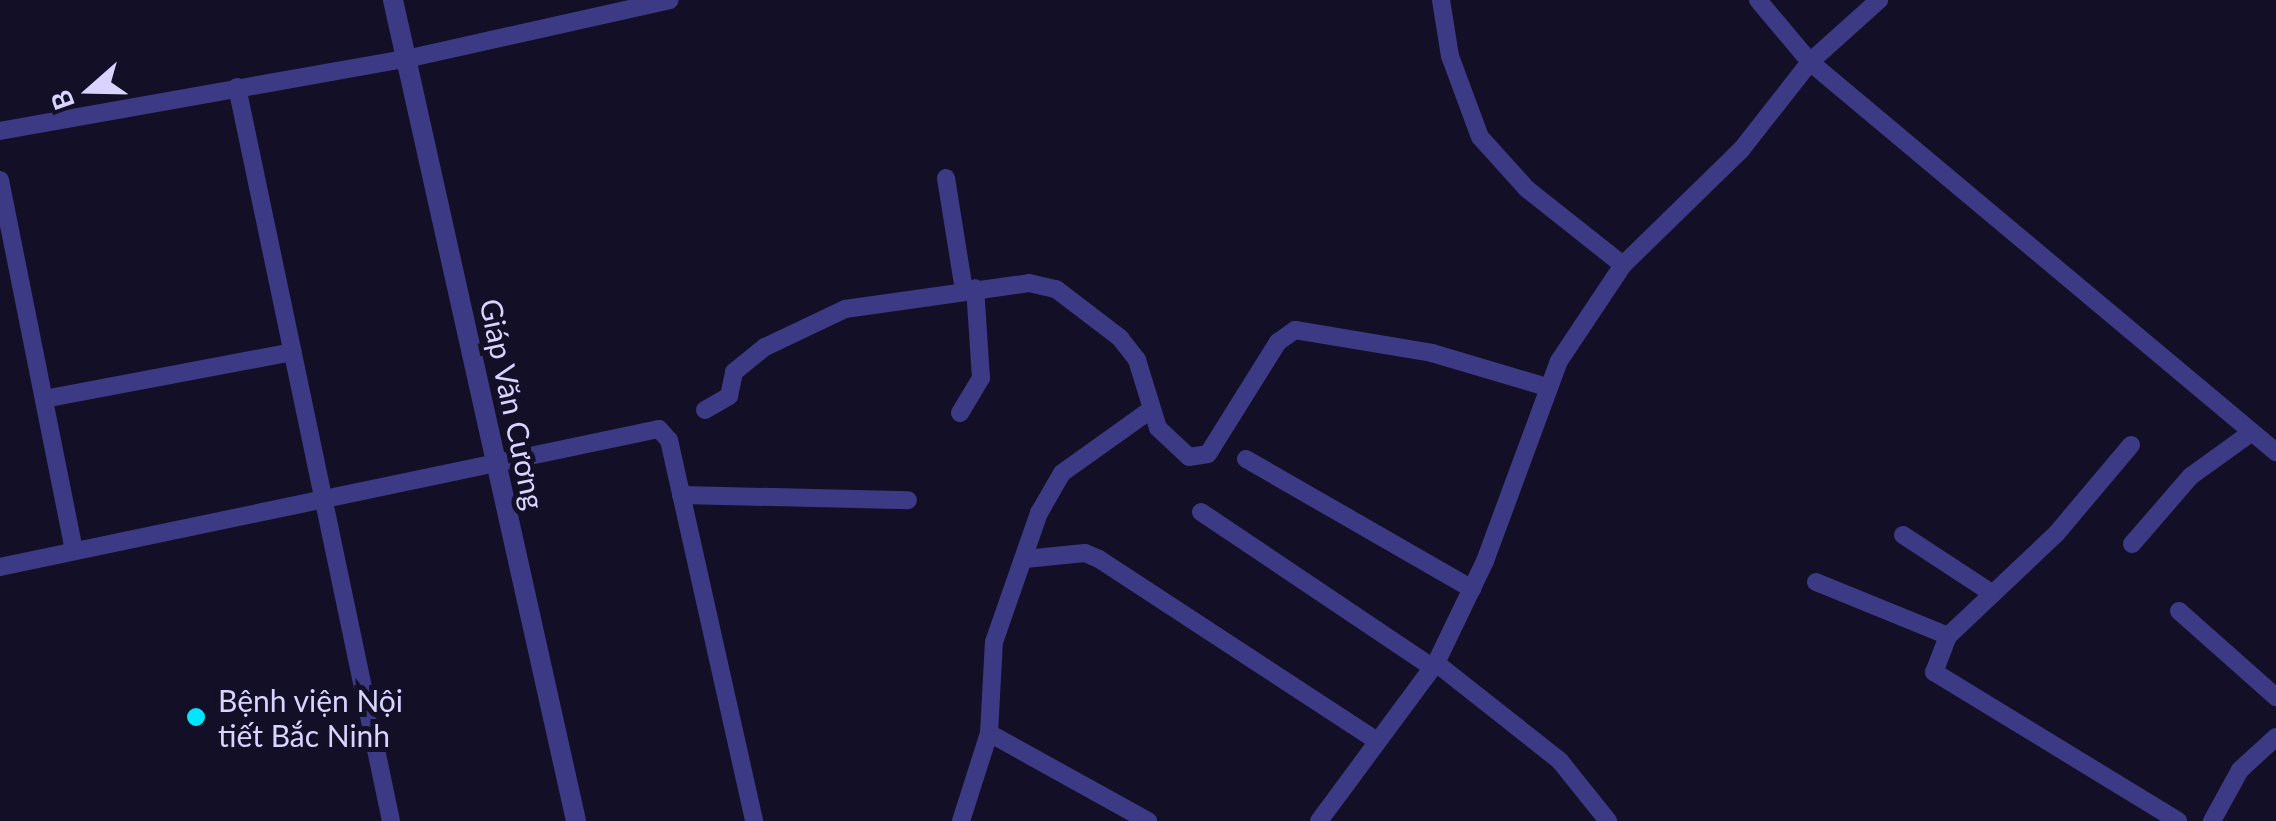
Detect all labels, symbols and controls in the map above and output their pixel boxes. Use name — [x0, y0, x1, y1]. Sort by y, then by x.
north arrow — [40, 40, 140, 140]
text: B — [43, 86, 81, 115]
street label: Giáp Văn Cương — [473, 295, 553, 513]
place label: Bệnh viện Nội tiết Bắc Ninh — [218, 682, 404, 752]
marker: Bệnh viện Nội tiết Bắc Ninh — [183, 704, 209, 730]

